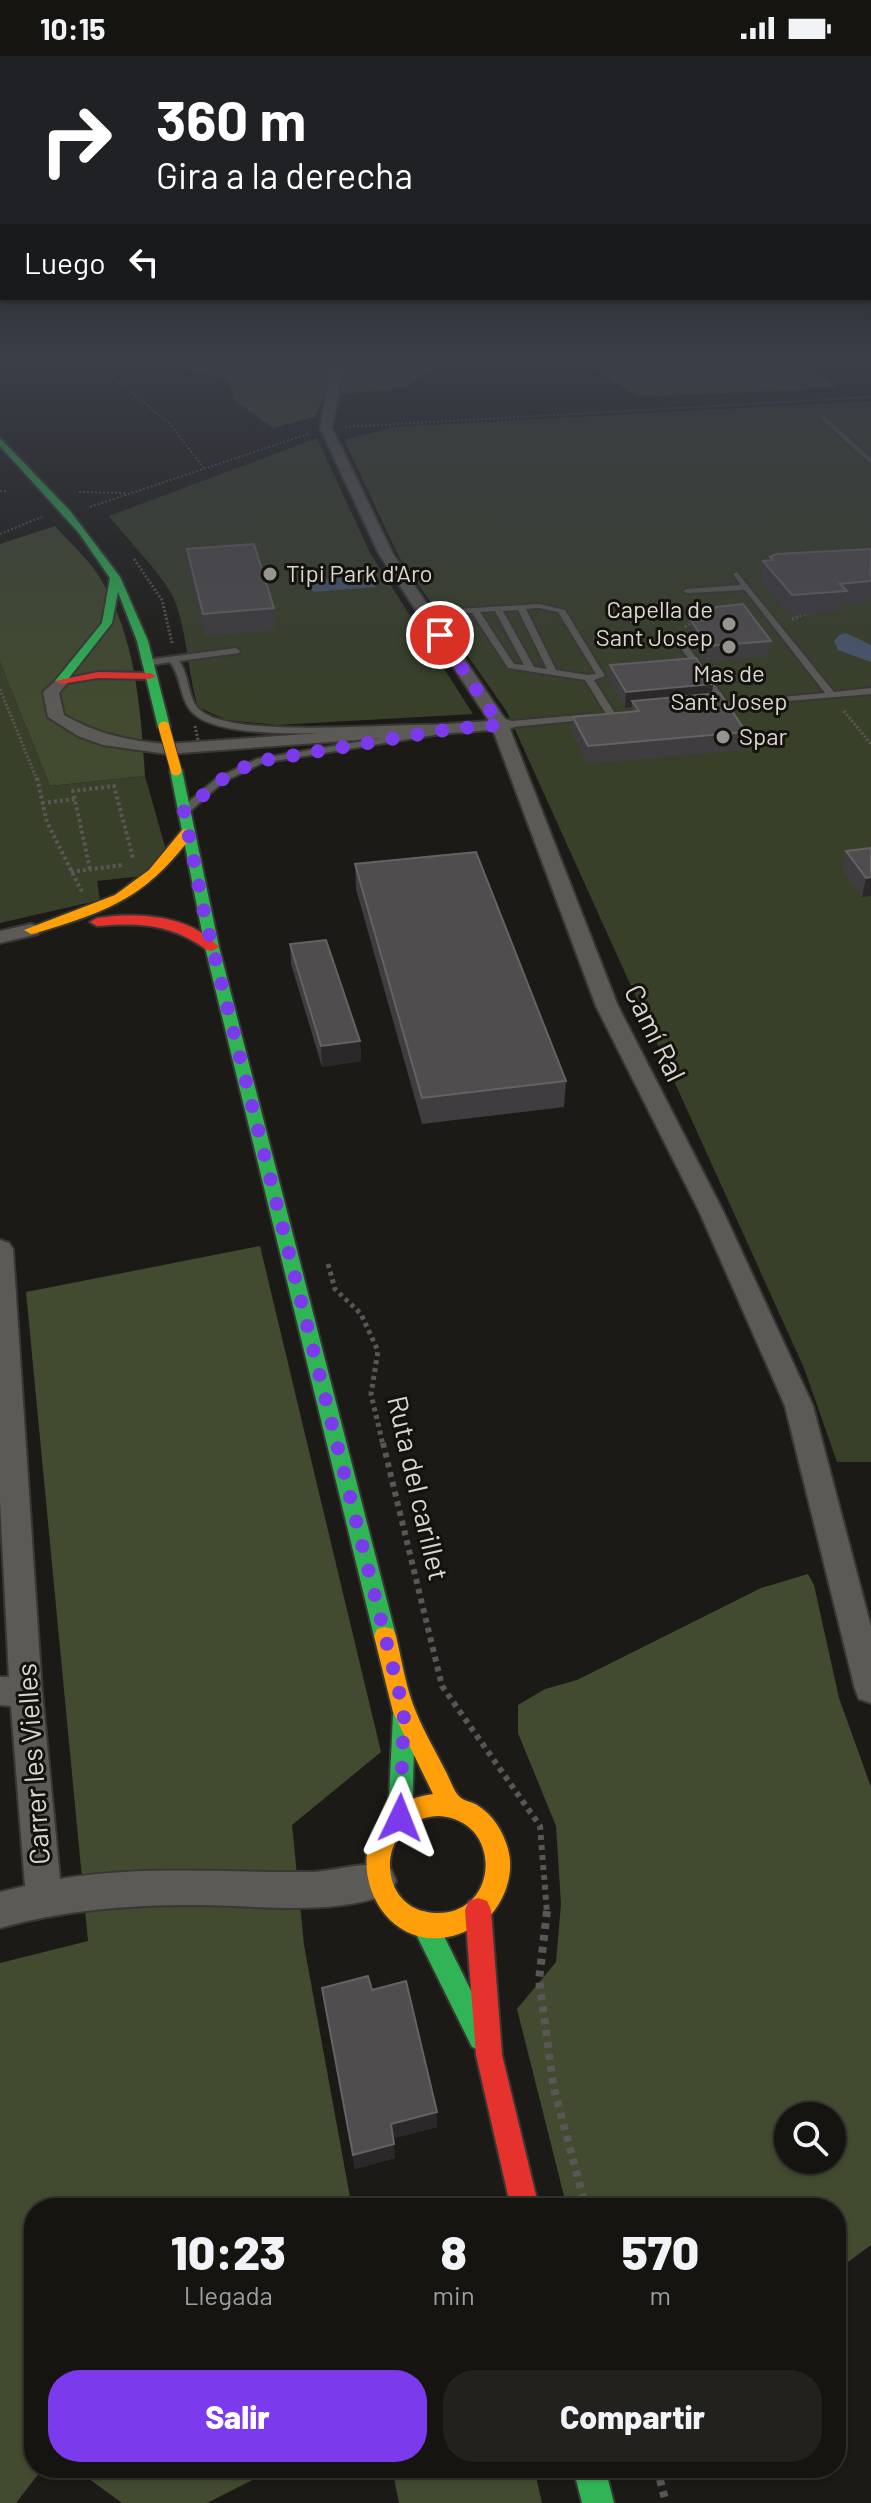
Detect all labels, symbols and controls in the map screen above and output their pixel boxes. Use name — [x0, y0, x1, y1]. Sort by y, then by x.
text: 10:15 — [40, 10, 105, 46]
text: 360 m — [156, 85, 306, 152]
icon: right — [24, 88, 128, 192]
text: Gira a la derecha — [156, 153, 413, 196]
icon: left — [122, 240, 166, 284]
text: Luego — [24, 244, 106, 280]
place label: Tipi Park d'Aro — [286, 558, 433, 587]
marker: Tipi Park d'Aro — [261, 565, 279, 583]
place label: Capella de Sant Josep — [596, 594, 713, 651]
pin — [406, 601, 474, 669]
icon: arrive — [418, 613, 462, 657]
marker: Capella de Sant Josep — [720, 615, 738, 633]
marker: Mas de Sant Josep — [720, 638, 738, 656]
place label: Mas de Sant Josep — [670, 658, 788, 715]
place label: Spar — [739, 721, 788, 750]
marker: Spar — [714, 728, 732, 746]
street label: Camí Ral — [618, 979, 694, 1087]
street label: Ruta del carillet — [381, 1392, 457, 1583]
street label: Carrer les Vielles — [8, 1662, 56, 1866]
position arrow — [358, 1776, 442, 1860]
map controls — [774, 2102, 846, 2174]
button: search — [774, 2102, 846, 2174]
text: 10:23 — [171, 2222, 286, 2280]
text: 8 — [440, 2222, 467, 2280]
text: 570 — [621, 2222, 699, 2280]
text: Llegada — [184, 2279, 273, 2310]
text: min — [433, 2279, 475, 2310]
text: m — [650, 2279, 671, 2310]
button: Salir — [48, 2370, 427, 2462]
button: Compartir — [443, 2370, 822, 2462]

